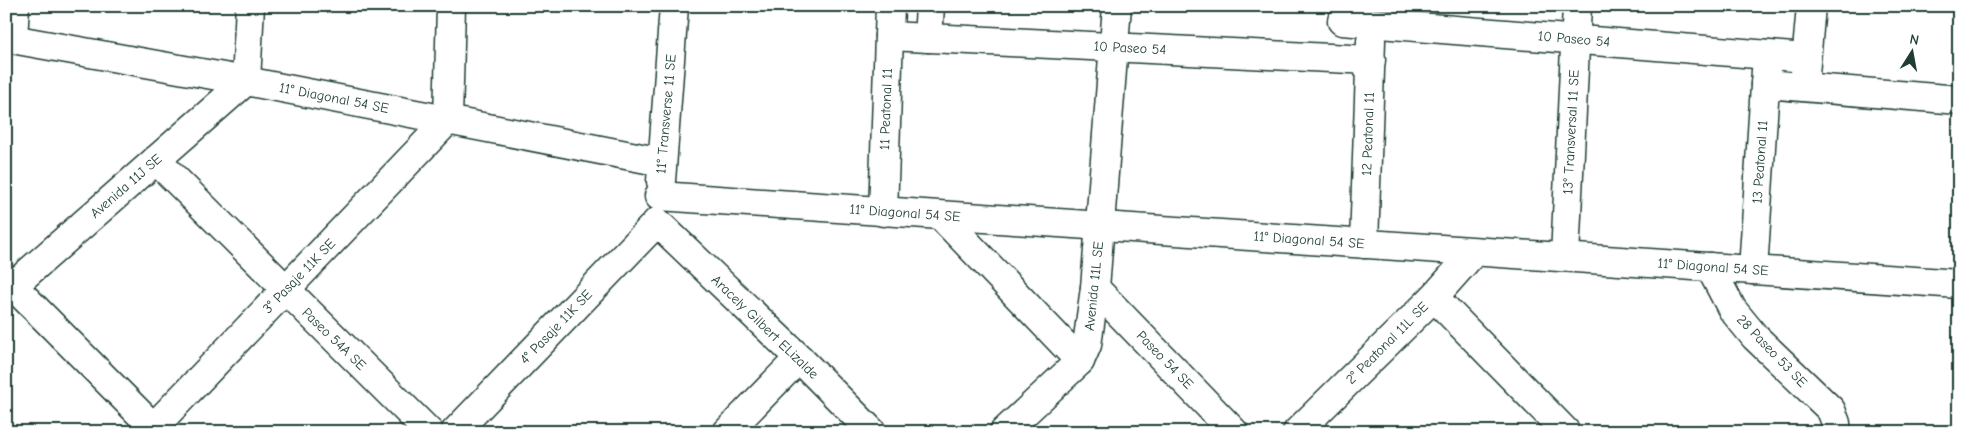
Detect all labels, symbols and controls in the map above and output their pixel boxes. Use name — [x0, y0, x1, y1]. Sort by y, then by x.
street label: 10 Paseo 54 — [1537, 27, 1611, 51]
north arrow — [1888, 28, 1938, 78]
text: N — [1908, 31, 1920, 49]
street label: 10 Paseo 54 — [1093, 38, 1167, 58]
street label: 11° Transverse 11 SE — [652, 53, 680, 175]
street label: 11 Peatonal 11 — [876, 68, 896, 150]
street label: 13° Transversal 11 SE — [1559, 69, 1583, 195]
street label: 11° Diagonal 54 SE — [278, 79, 390, 117]
street label: 12 Peatonal 11 — [1358, 92, 1378, 176]
street label: 13 Peatonal 11 — [1749, 120, 1771, 204]
street label: Avenida 11J SE — [87, 150, 165, 222]
street label: 11° Diagonal 54 SE — [849, 201, 961, 225]
street label: 11° Diagonal 54 SE — [1253, 228, 1365, 252]
street label: 3° Pasaje 11K SE — [259, 235, 339, 317]
street label: Avenida 11L SE — [1081, 240, 1107, 332]
street label: 11° Diagonal 54 SE — [1657, 255, 1769, 279]
street label: Aracely Gilbert ELizalde — [708, 271, 822, 383]
street label: 4° Pasaje 11K SE — [516, 286, 596, 368]
street label: 2° Peatonal 11L SE — [1342, 298, 1432, 388]
street label: Paseo 54A SE — [298, 304, 370, 374]
street label: 28 Paseo 53 SE — [1733, 311, 1811, 391]
street label: Paseo 54 SE — [1133, 327, 1197, 393]

